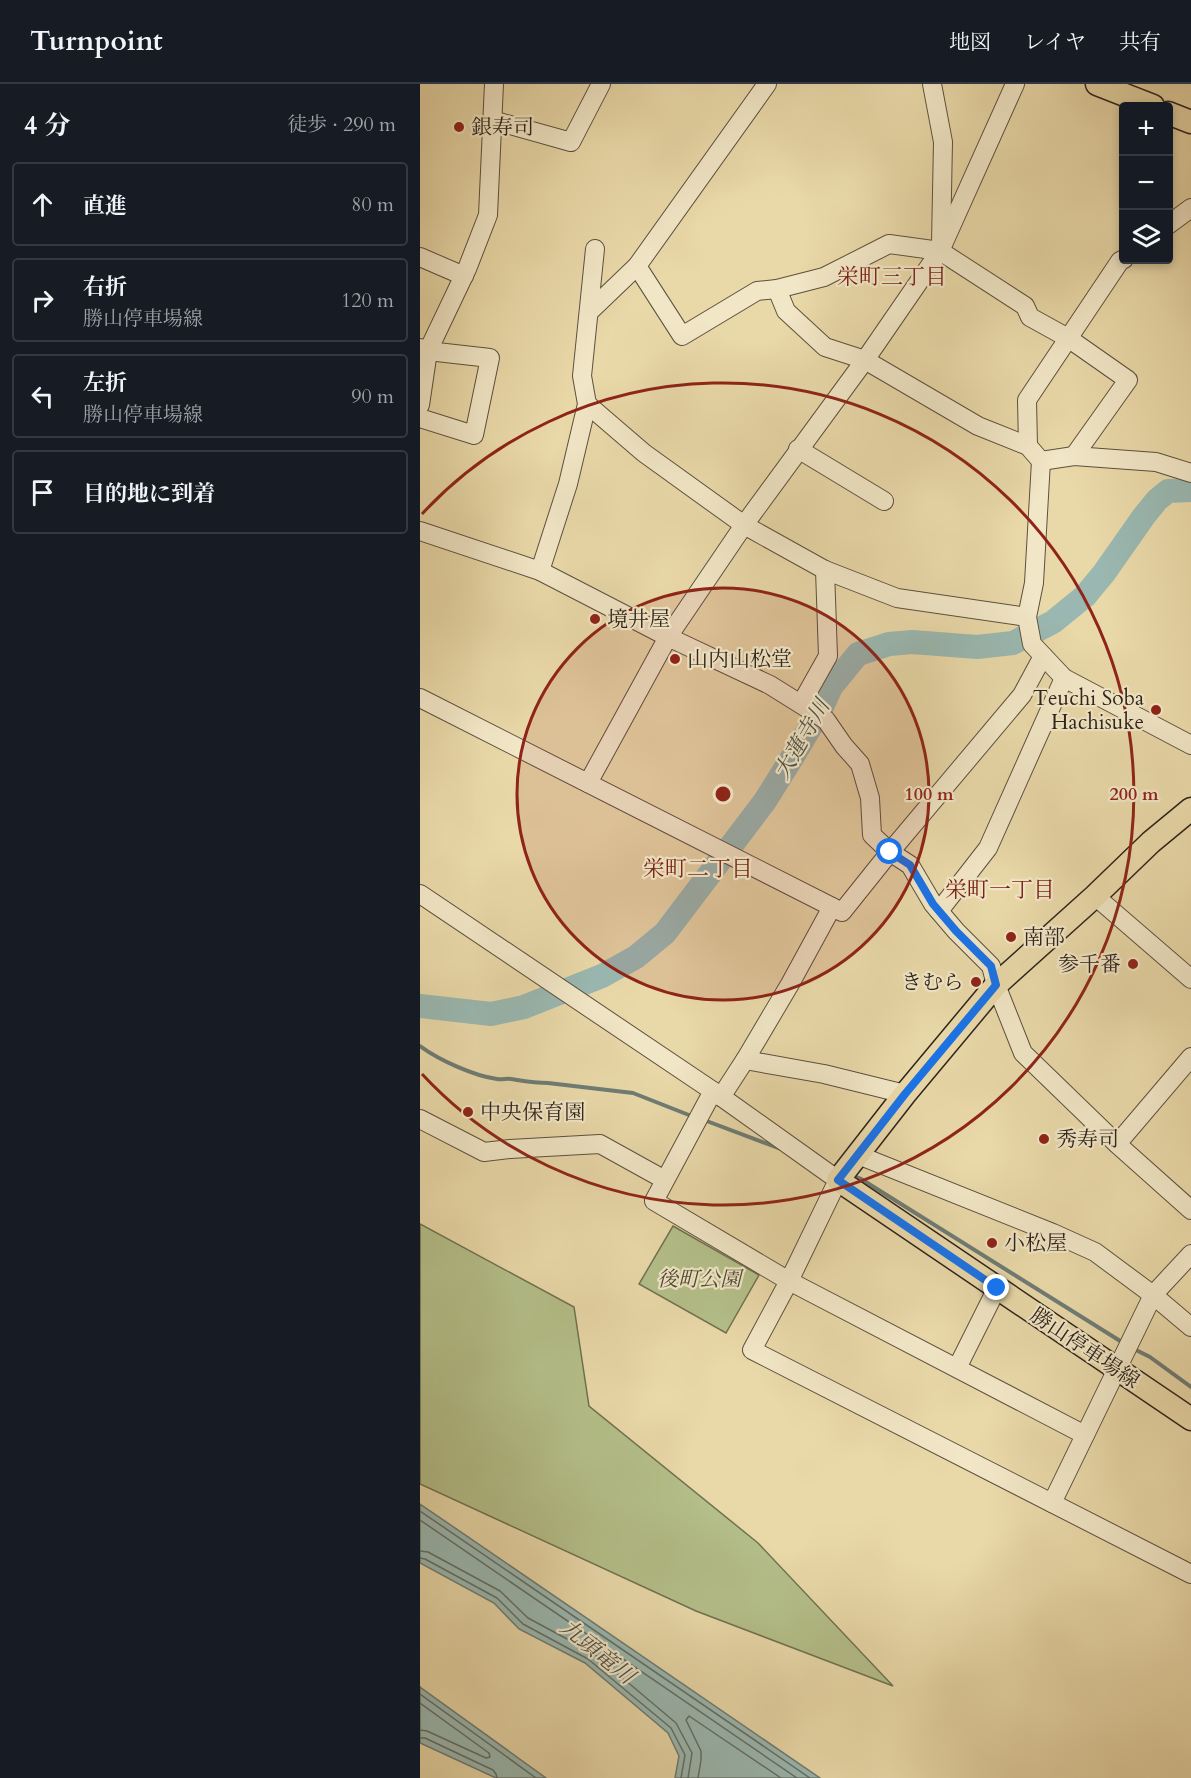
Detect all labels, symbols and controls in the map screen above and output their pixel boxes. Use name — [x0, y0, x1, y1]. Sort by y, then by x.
text: Turnpoint — [30, 22, 163, 60]
text: 地図 — [949, 28, 991, 57]
text: レイヤ — [1024, 28, 1086, 57]
text: 共有 — [1119, 28, 1161, 57]
map controls — [1119, 102, 1173, 264]
button: + — [1119, 102, 1173, 156]
text: 4 分 — [24, 108, 70, 143]
text: 徒歩 · 290 m — [287, 111, 396, 138]
place label: 銀寿司 — [471, 113, 534, 142]
marker: 銀寿司 — [452, 120, 466, 134]
button: − — [1119, 156, 1173, 210]
icon: ahead — [26, 188, 59, 221]
text: 直進 — [83, 191, 127, 221]
text: 80 m — [351, 191, 394, 218]
button: layers — [1119, 210, 1173, 264]
district label: 栄町三丁目 — [837, 262, 947, 292]
text: 右折 — [83, 272, 127, 302]
icon: right — [26, 284, 59, 317]
text: 120 m — [341, 287, 394, 314]
text: 勝山停車場線 — [83, 305, 203, 332]
text: 左折 — [83, 368, 127, 398]
icon: left — [26, 380, 59, 413]
text: 90 m — [351, 383, 394, 410]
text: 勝山停車場線 — [83, 401, 203, 428]
icon: arrive — [26, 476, 59, 509]
text: 目的地に到着 — [83, 479, 215, 509]
place label: 境井屋 — [607, 605, 670, 634]
marker: 境井屋 — [588, 612, 602, 626]
place label: 山内山松堂 — [687, 645, 792, 674]
marker: 山内山松堂 — [668, 652, 682, 666]
place label: Teuchi Soba Hachisuke — [1033, 684, 1144, 737]
water label: 大蓮寺川 — [767, 692, 838, 785]
marker: Teuchi Soba Hachisuke — [1149, 703, 1163, 717]
text: 100 m — [904, 782, 954, 807]
text: 200 m — [1109, 782, 1159, 807]
centre of rings — [713, 784, 733, 804]
route start — [876, 838, 902, 864]
district label: 栄町二丁目 — [643, 854, 753, 884]
district label: 栄町一丁目 — [945, 875, 1055, 905]
place label: 南部 — [1023, 923, 1065, 952]
marker: 南部 — [1004, 930, 1018, 944]
place label: 参千番 — [1058, 950, 1121, 979]
marker: 参千番 — [1126, 957, 1140, 971]
place label: きむら — [901, 968, 964, 997]
marker: きむら — [969, 975, 983, 989]
place label: 中央保育園 — [480, 1098, 585, 1127]
marker: 中央保育園 — [461, 1105, 475, 1119]
place label: 秀寿司 — [1056, 1125, 1119, 1154]
marker: 秀寿司 — [1037, 1132, 1051, 1146]
place label: 小松屋 — [1004, 1229, 1067, 1258]
marker: 小松屋 — [985, 1236, 999, 1250]
park label: 後町公園 — [657, 1265, 744, 1294]
route end — [983, 1274, 1009, 1300]
street label: 勝山停車場線 — [1024, 1301, 1145, 1396]
water label: 九頭竜川 — [554, 1612, 643, 1692]

